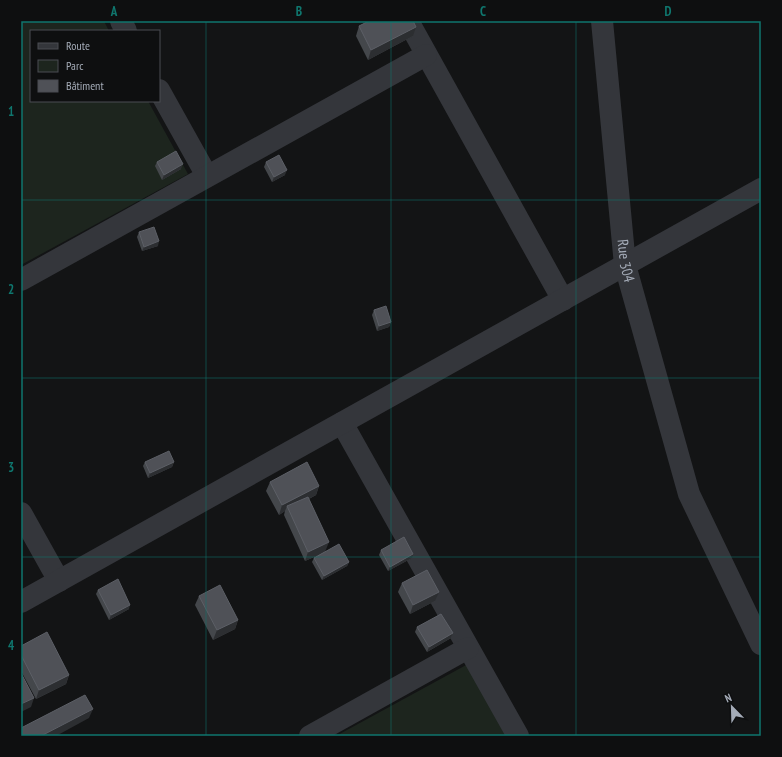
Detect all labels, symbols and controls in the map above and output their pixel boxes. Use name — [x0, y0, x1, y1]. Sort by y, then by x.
text: A — [110, 3, 118, 20]
text: B — [296, 3, 302, 20]
text: C — [480, 3, 486, 20]
text: D — [665, 3, 672, 20]
legend — [30, 30, 160, 102]
text: Route — [66, 38, 90, 53]
text: Parc — [66, 58, 84, 73]
text: Bâtiment — [66, 78, 104, 93]
text: 1 — [8, 103, 14, 120]
street label: Rue 304 — [614, 238, 639, 285]
text: 2 — [8, 281, 14, 298]
text: 3 — [8, 459, 14, 476]
text: 4 — [8, 637, 15, 654]
north arrow — [712, 687, 752, 727]
text: N — [723, 690, 734, 705]

